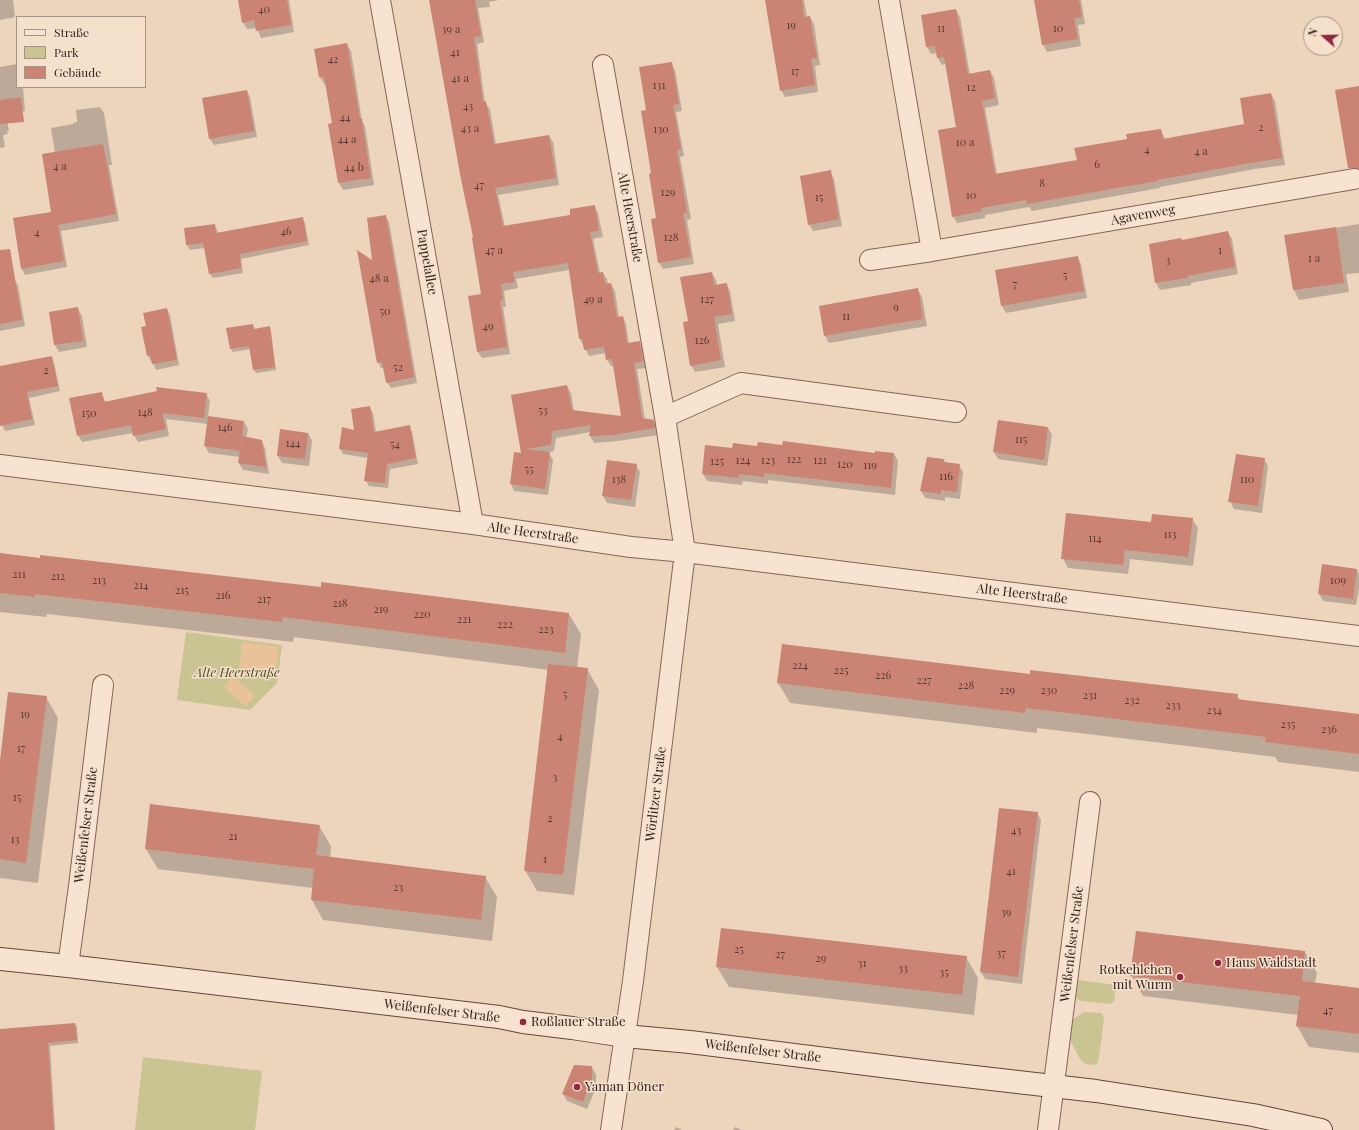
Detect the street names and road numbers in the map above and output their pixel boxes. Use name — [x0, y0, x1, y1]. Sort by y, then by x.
street label: Alte Heerstraße — [614, 170, 646, 264]
street label: Agavenweg — [1110, 202, 1176, 228]
street label: Pappelallee — [414, 228, 440, 296]
street label: Alte Heerstraße — [487, 519, 579, 547]
street label: Alte Heerstraße — [976, 581, 1068, 607]
street label: Wörlitzer Straße — [642, 746, 670, 842]
street label: Weißenfelser Straße — [71, 766, 101, 884]
street label: Weißenfelser Straße — [1057, 885, 1087, 1003]
street label: Weißenfelser Straße — [383, 996, 501, 1026]
street label: Weißenfelser Straße — [704, 1036, 822, 1066]

